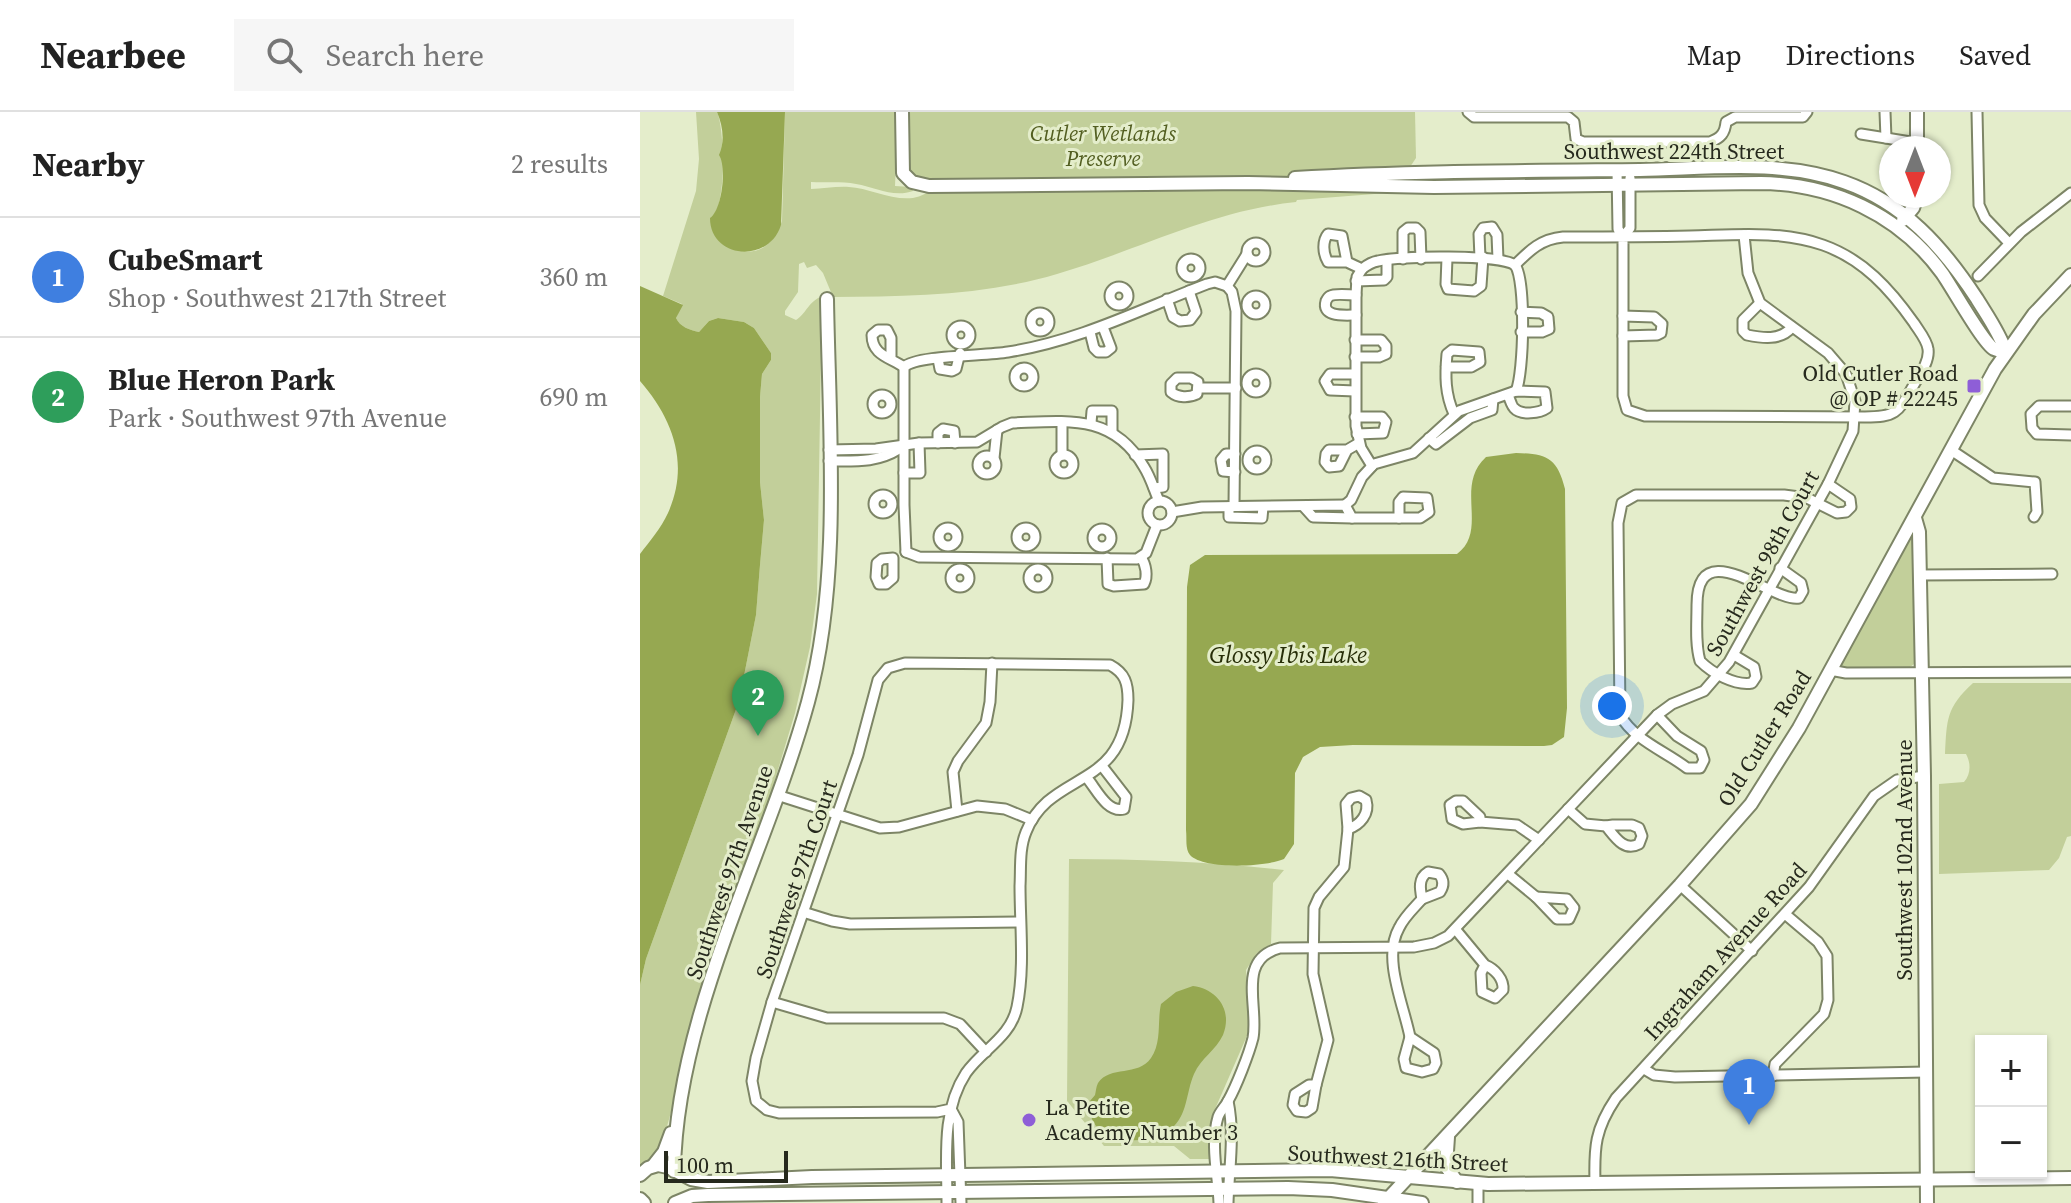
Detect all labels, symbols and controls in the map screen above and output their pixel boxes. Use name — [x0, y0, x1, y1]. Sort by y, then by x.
search box — [234, 19, 794, 91]
text: Nearbee — [40, 29, 186, 81]
icon: search — [262, 33, 306, 77]
text: Search here — [326, 35, 484, 76]
text: Map — [1687, 36, 1742, 74]
text: Directions — [1786, 36, 1915, 74]
text: Saved — [1959, 36, 2031, 74]
park label: Cutler Wetlands Preserve — [1030, 118, 1176, 173]
street label: Southwest 224th Street — [1564, 136, 1785, 166]
north arrow — [1879, 136, 1951, 208]
text: Nearby — [32, 141, 145, 187]
text: 2 results — [511, 146, 608, 182]
text: CubeSmart — [108, 239, 262, 280]
text: 1 — [51, 259, 65, 295]
text: 360 m — [540, 259, 608, 295]
text: Shop · Southwest 217th Street — [108, 280, 446, 316]
place label: Old Cutler Road @ OP # 22245 — [1803, 358, 1959, 413]
text: Blue Heron Park — [108, 359, 335, 400]
marker: Old Cutler Road @ OP # 22245 — [1965, 377, 1983, 395]
text: 2 — [51, 379, 65, 415]
text: 690 m — [540, 379, 608, 415]
text: Park · Southwest 97th Avenue — [108, 400, 447, 436]
street label: Southwest 98th Court — [1698, 464, 1826, 661]
water label: Glossy Ibis Lake — [1209, 638, 1367, 671]
street label: Old Cutler Road — [1710, 664, 1818, 812]
pin: 2 — [732, 670, 784, 736]
your location — [1592, 686, 1632, 726]
street label: Southwest 102nd Avenue — [1889, 739, 1919, 981]
street label: Southwest 97th Avenue — [678, 761, 780, 983]
street label: Southwest 97th Court — [748, 775, 844, 982]
street label: Ingraham Avenue Road — [1637, 855, 1813, 1046]
map controls — [1975, 1035, 2047, 1179]
button: + — [1975, 1035, 2047, 1107]
pin: 1 — [1723, 1059, 1775, 1125]
place label: La Petite Academy Number 3 — [1045, 1092, 1238, 1147]
button: − — [1975, 1107, 2047, 1179]
marker: La Petite Academy Number 3 — [1020, 1111, 1038, 1129]
street label: Southwest 216th Street — [1287, 1137, 1510, 1179]
scale bar — [664, 1147, 788, 1183]
text: 100 m — [676, 1150, 734, 1180]

